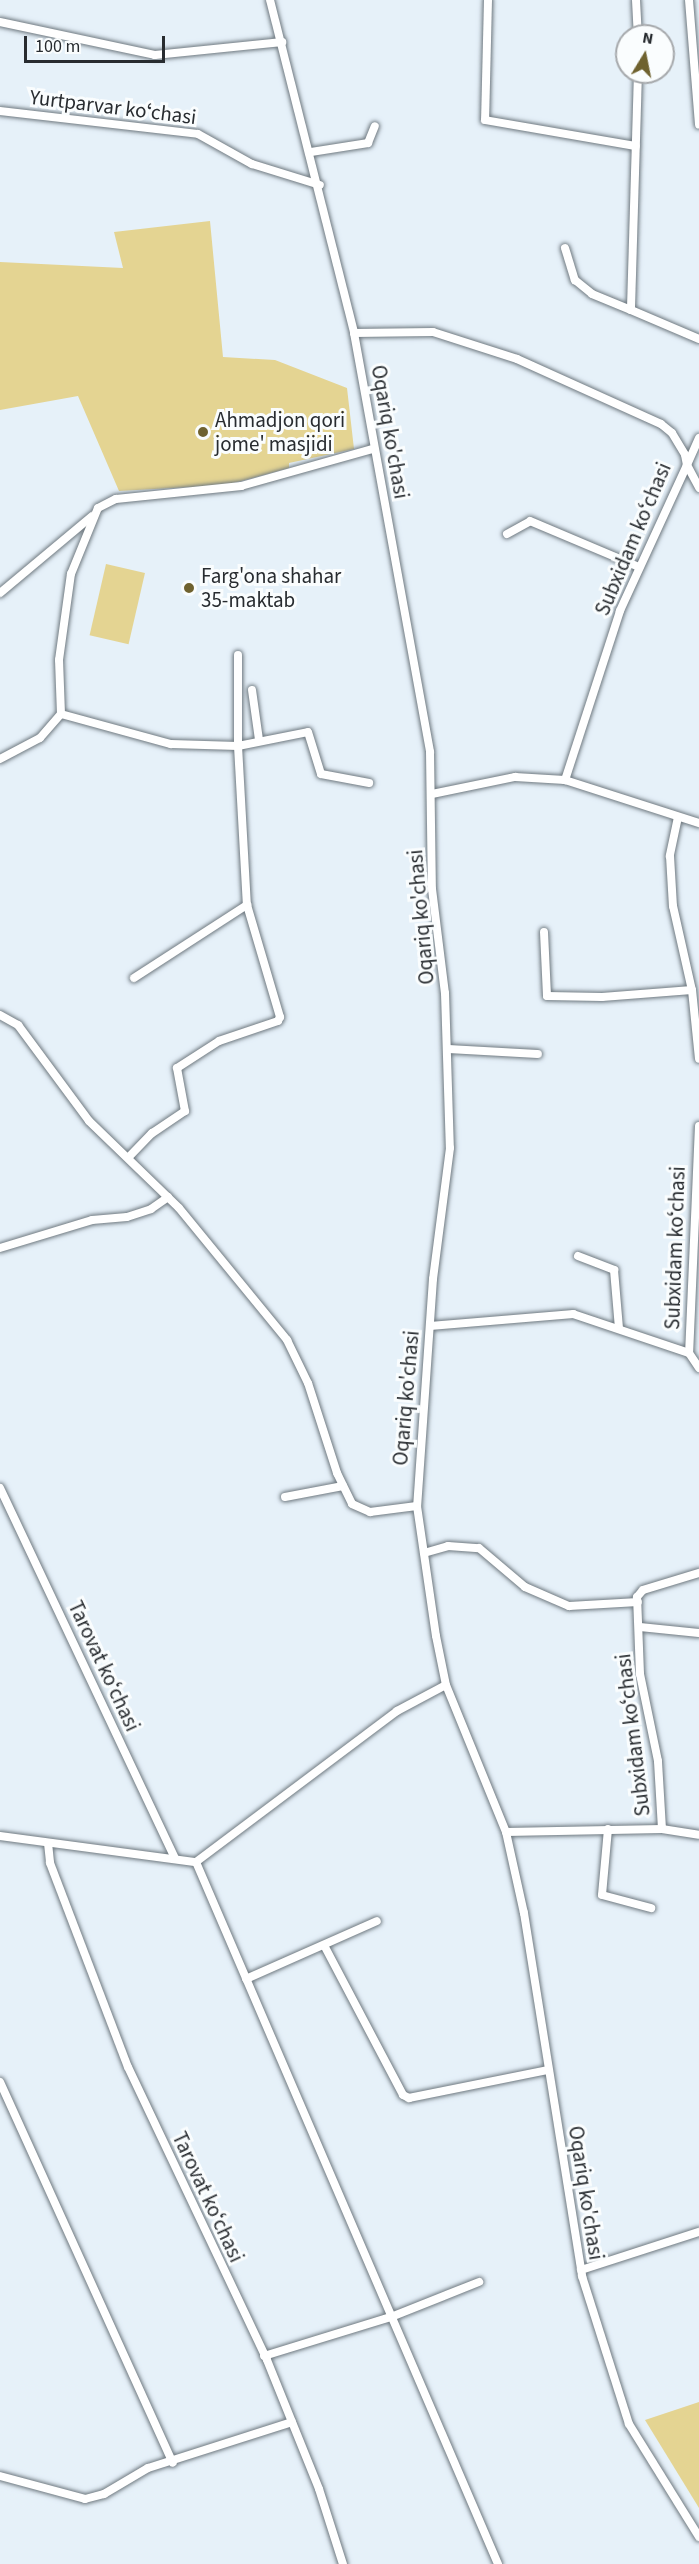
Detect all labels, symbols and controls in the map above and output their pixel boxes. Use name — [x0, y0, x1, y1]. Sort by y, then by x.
scale bar — [27, 24, 168, 62]
north arrow — [615, 24, 675, 84]
text: N — [641, 26, 655, 50]
text: 100 m — [35, 34, 80, 59]
street label: Yurtparvar koʻchasi — [28, 84, 198, 130]
street label: Oqariq ko'chasi — [366, 363, 414, 501]
place label: Ahmadjon qori jome' masjidi — [215, 407, 345, 457]
marker: Ahmadjon qori jome' masjidi — [196, 425, 210, 439]
street label: Subxidam koʻchasi — [589, 459, 677, 619]
place label: Farg'ona shahar 35-maktab — [201, 563, 341, 613]
marker: Farg'ona shahar 35-maktab — [182, 581, 196, 595]
street label: Oqariq ko'chasi — [403, 848, 439, 986]
street label: Subxidam koʻchasi — [660, 1166, 690, 1330]
street label: Oqariq ko'chasi — [388, 1329, 424, 1467]
street label: Tarovat koʻchasi — [63, 1597, 145, 1735]
street label: Subxidam koʻchasi — [611, 1652, 655, 1818]
street label: Oqariq ko'chasi — [563, 2124, 609, 2262]
street label: Tarovat koʻchasi — [167, 2128, 249, 2266]

